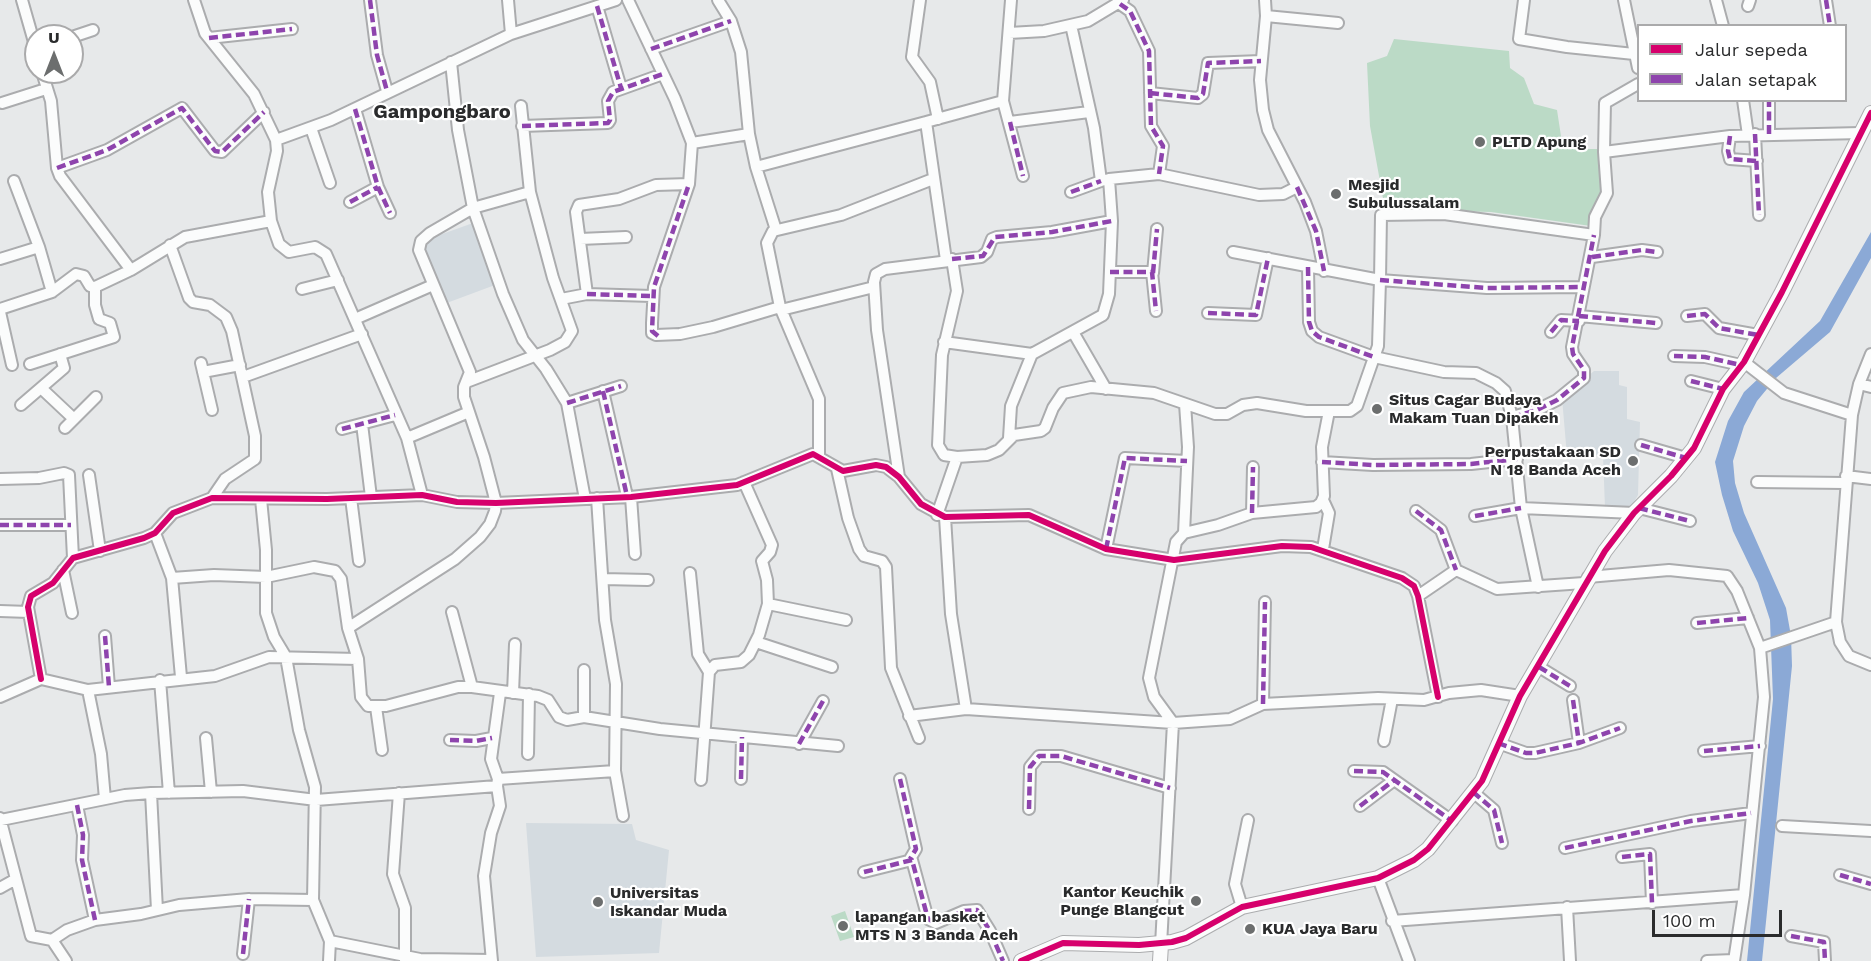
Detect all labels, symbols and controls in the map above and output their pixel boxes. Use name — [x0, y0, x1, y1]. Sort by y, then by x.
north arrow — [24, 24, 84, 84]
legend — [1637, 24, 1847, 102]
text: U — [48, 28, 60, 47]
text: Jalur sepeda — [1695, 39, 1808, 60]
text: Jalan setapak — [1695, 69, 1817, 90]
district label: Gampongbaro — [373, 100, 511, 124]
place label: PLTD Apung — [1492, 132, 1586, 152]
marker: PLTD Apung — [1473, 135, 1487, 149]
place label: Mesjid Subulussalam — [1348, 175, 1459, 213]
marker: Mesjid Subulussalam — [1329, 187, 1343, 201]
place label: Situs Cagar Budaya Makam Tuan Dipakeh — [1389, 390, 1559, 428]
marker: Situs Cagar Budaya Makam Tuan Dipakeh — [1370, 402, 1384, 416]
place label: Perpustakaan SD N 18 Banda Aceh — [1485, 442, 1621, 480]
marker: Perpustakaan SD N 18 Banda Aceh — [1626, 454, 1640, 468]
place label: Kantor Keuchik Punge Blangcut — [1060, 882, 1184, 920]
place label: Universitas Iskandar Muda — [610, 883, 727, 921]
marker: Kantor Keuchik Punge Blangcut — [1189, 894, 1203, 908]
marker: Universitas Iskandar Muda — [591, 895, 605, 909]
scale bar — [1655, 898, 1786, 936]
place label: lapangan basket MTS N 3 Banda Aceh — [855, 907, 1018, 945]
text: 100 m — [1663, 910, 1716, 931]
marker: lapangan basket MTS N 3 Banda Aceh — [836, 919, 850, 933]
place label: KUA Jaya Baru — [1262, 919, 1378, 939]
marker: KUA Jaya Baru — [1243, 922, 1257, 936]

